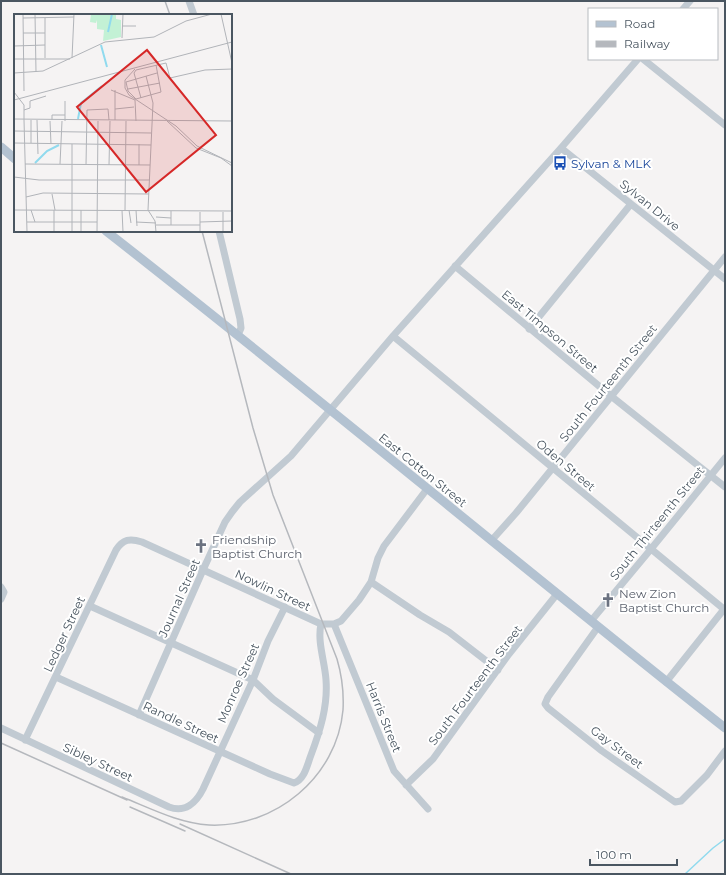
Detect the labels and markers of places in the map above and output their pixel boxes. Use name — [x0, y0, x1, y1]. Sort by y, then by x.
bus stop icon: Sylvan & MLK — [552, 155, 568, 171]
place label: Sylvan & MLK — [571, 156, 651, 171]
place label: Friendship Baptist Church — [212, 532, 302, 561]
church icon: Friendship Baptist Church — [193, 538, 209, 554]
place label: New Zion Baptist Church — [619, 586, 709, 615]
church icon: New Zion Baptist Church — [600, 592, 616, 608]

